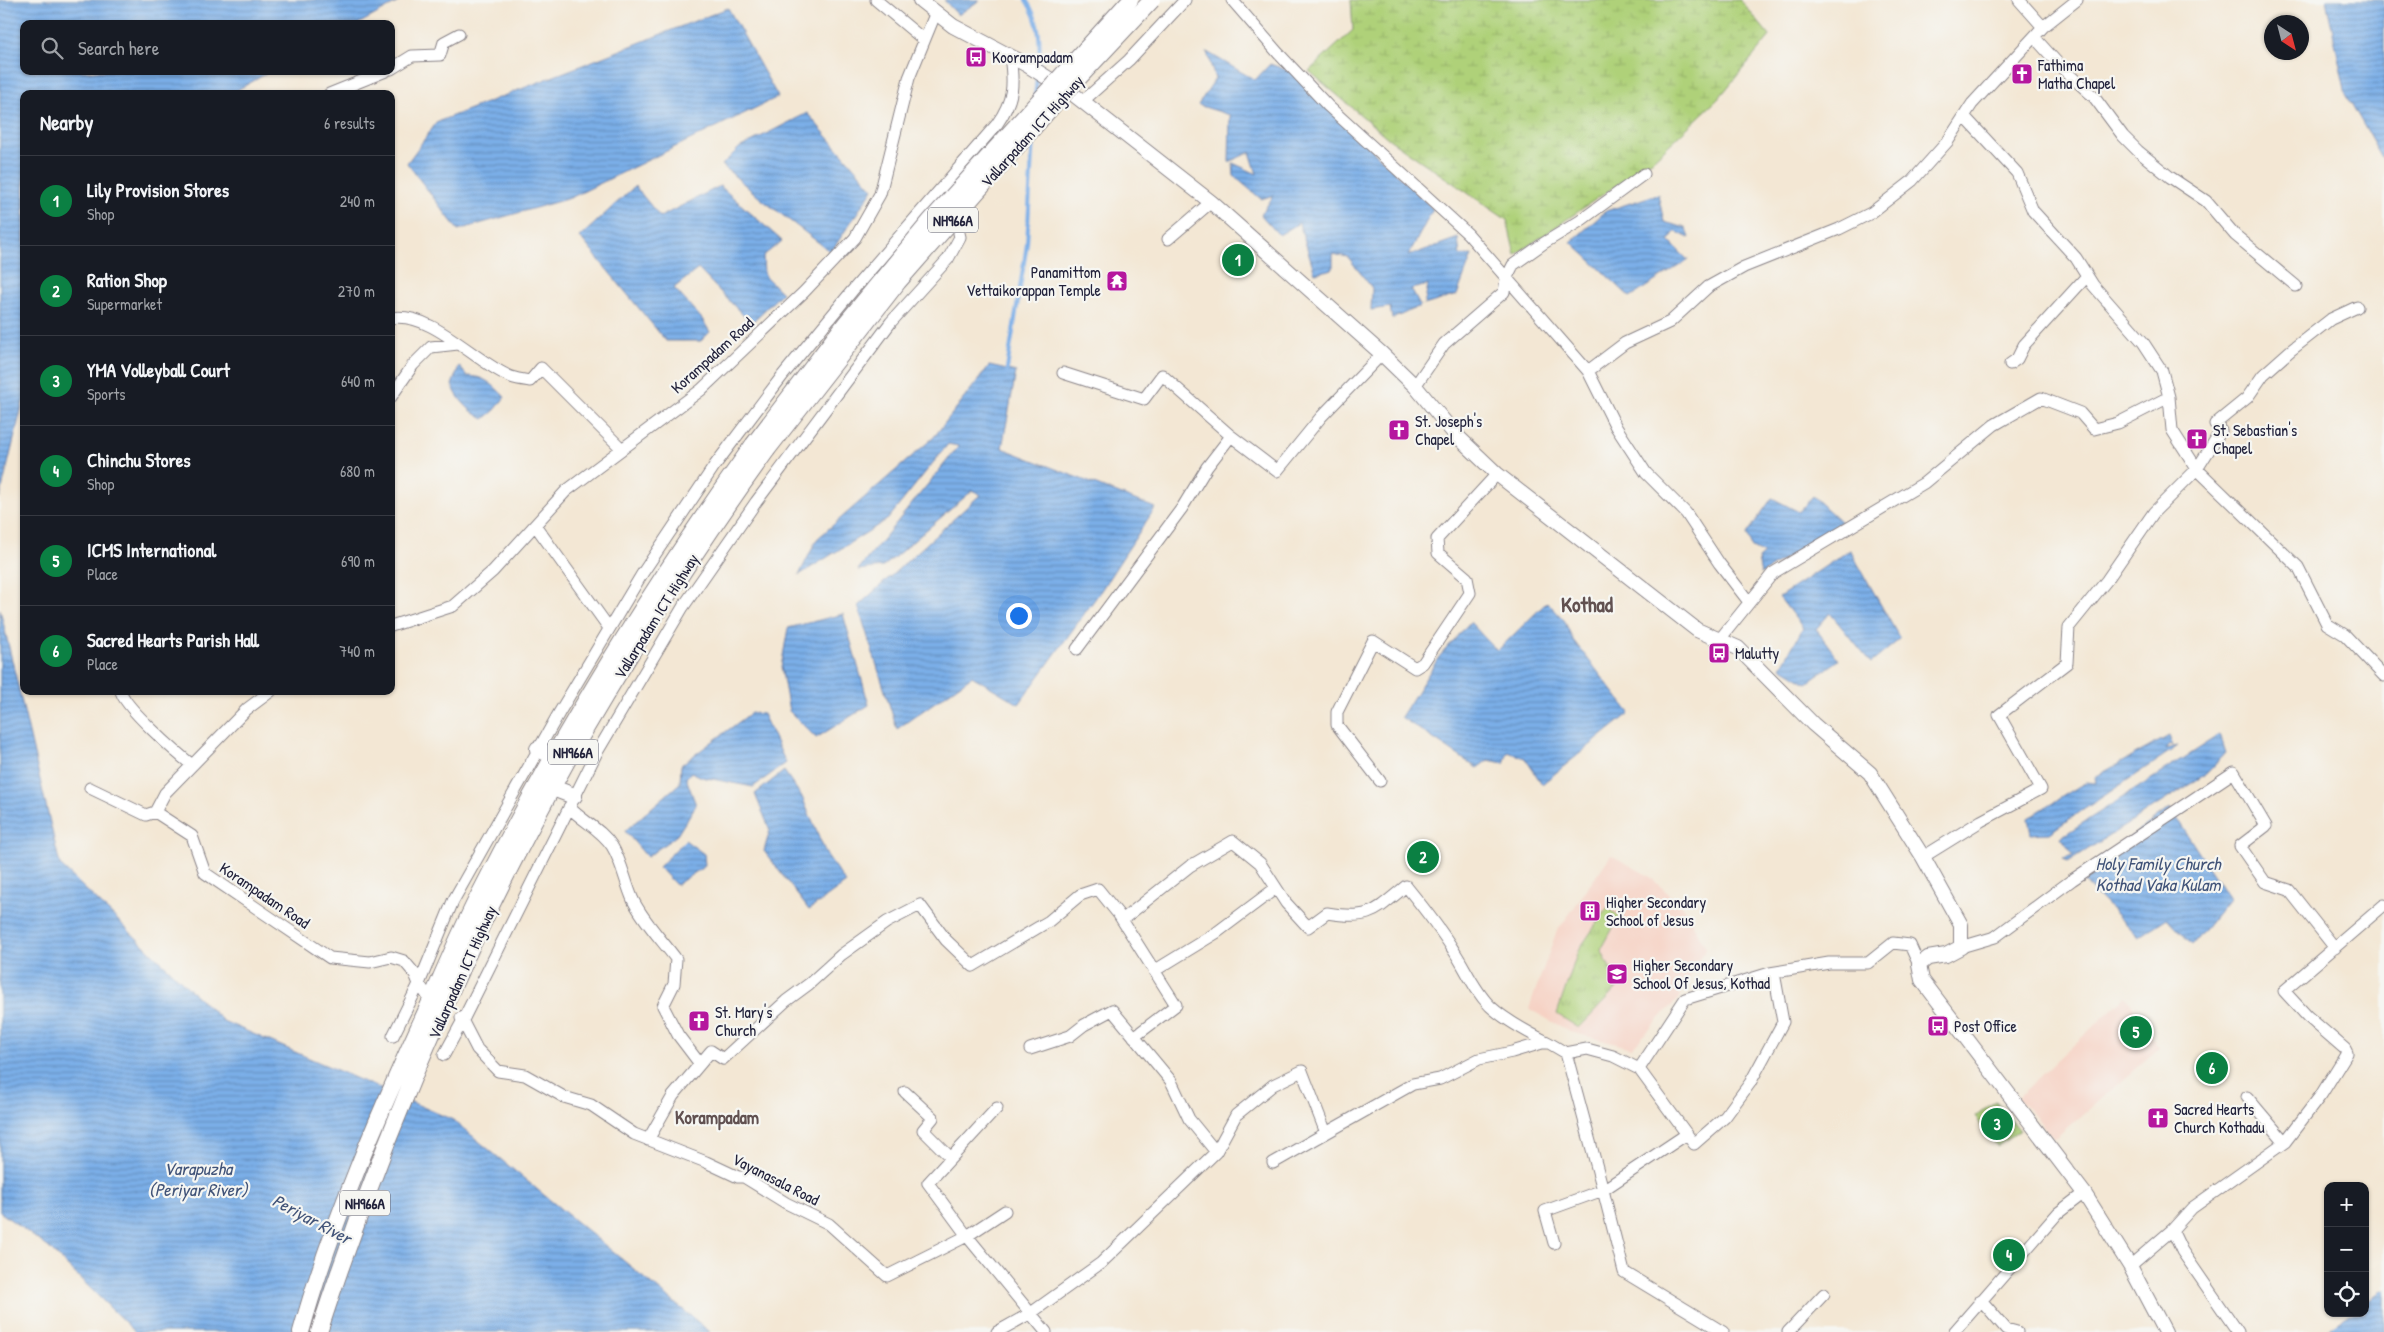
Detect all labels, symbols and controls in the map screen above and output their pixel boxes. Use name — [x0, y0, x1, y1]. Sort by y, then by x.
north arrow — [2264, 15, 2309, 60]
search box — [20, 20, 395, 75]
icon: search — [38, 34, 66, 62]
text: Search here — [78, 35, 159, 61]
bus stop icon: Koorampadam — [964, 45, 988, 69]
place label: Koorampadam — [992, 46, 1073, 68]
place label: Fathima Matha Chapel — [2037, 54, 2116, 94]
church icon: Fathima Matha Chapel — [2010, 62, 2034, 86]
street label: Vallarpadam ICT Highway — [976, 70, 1088, 192]
text: Nearby — [40, 108, 93, 137]
text: 6 results — [324, 112, 375, 134]
text: Lily Provision Stores — [87, 177, 229, 203]
text: 1 — [53, 190, 59, 212]
text: 240 m — [340, 190, 375, 212]
text: Shop — [87, 203, 114, 225]
road number: NH966A — [928, 208, 978, 232]
pin: 1 — [1222, 241, 1254, 279]
place label: Panamittom Vettaikorappan Temple — [966, 261, 1102, 301]
text: Ration Shop — [87, 267, 167, 293]
temple icon: Panamittom Vettaikorappan Temple — [1105, 269, 1129, 293]
text: 2 — [52, 280, 60, 302]
text: 270 m — [338, 280, 375, 302]
text: Supermarket — [87, 293, 162, 315]
street label: Korampadam Road — [666, 312, 758, 398]
text: YMA Volleyball Court — [87, 357, 230, 383]
text: 3 — [52, 370, 60, 392]
text: 640 m — [341, 370, 375, 392]
text: Sports — [87, 383, 125, 405]
place label: St. Joseph's Chapel — [1415, 410, 1482, 450]
church icon: St. Joseph's Chapel — [1387, 418, 1411, 442]
place label: St. Sebastian's Chapel — [2213, 419, 2297, 459]
church icon: St. Sebastian's Chapel — [2185, 427, 2209, 451]
text: Chinchu Stores — [87, 447, 191, 473]
text: 4 — [53, 460, 59, 482]
text: 680 m — [340, 460, 375, 482]
text: Shop — [87, 473, 114, 495]
text: ICMS International — [87, 537, 216, 563]
street label: Vallarpadam ICT Highway — [609, 549, 704, 683]
text: 5 — [53, 550, 59, 572]
text: 690 m — [341, 550, 375, 572]
text: Place — [87, 563, 118, 585]
district label: Kothad — [1561, 590, 1614, 619]
your location — [1006, 603, 1032, 629]
text: Sacred Hearts Parish Hall — [87, 627, 259, 653]
text: 6 — [53, 640, 59, 662]
text: 740 m — [339, 640, 375, 662]
bus stop icon: Malutty — [1707, 641, 1731, 665]
place label: Malutty — [1735, 642, 1779, 664]
text: Place — [87, 653, 118, 675]
road number: NH966A — [548, 740, 598, 764]
pin: 2 — [1407, 838, 1439, 876]
water label: Holy Family Church Kothad Vaka Kulam — [2095, 851, 2222, 897]
street label: Korampadam Road — [216, 857, 314, 933]
place label: Higher Secondary School of Jesus — [1606, 891, 1706, 931]
building icon: Higher Secondary School of Jesus — [1578, 899, 1602, 923]
street label: Vallarpadam ICT Highway — [423, 902, 501, 1042]
place label: Higher Secondary School Of Jesus, Kothad — [1633, 954, 1770, 994]
school or university icon: Higher Secondary School Of Jesus, Kothad — [1605, 962, 1629, 986]
place label: St. Mary's Church — [715, 1001, 772, 1041]
church icon: St. Mary's Church — [687, 1009, 711, 1033]
pin: 5 — [2120, 1013, 2152, 1051]
bus stop icon: Post Office — [1926, 1014, 1950, 1038]
place label: Post Office — [1954, 1015, 2018, 1037]
pin: 6 — [2196, 1049, 2228, 1087]
place label: Sacred Hearts Church Kothadu — [2174, 1098, 2265, 1138]
district label: Korampadam — [675, 1105, 759, 1131]
pin: 3 — [1981, 1105, 2013, 1143]
church icon: Sacred Hearts Church Kothadu — [2146, 1106, 2170, 1130]
street label: Vayanasala Road — [729, 1148, 823, 1210]
water label: Varapuzha (Periyar River) — [149, 1156, 249, 1202]
map controls — [2324, 1182, 2369, 1317]
button: + — [2324, 1182, 2369, 1227]
water label: Periyar River — [268, 1188, 358, 1251]
road number: NH966A — [340, 1190, 390, 1216]
button: − — [2324, 1227, 2369, 1272]
pin: 4 — [1993, 1236, 2025, 1274]
button: locate — [2324, 1272, 2369, 1317]

